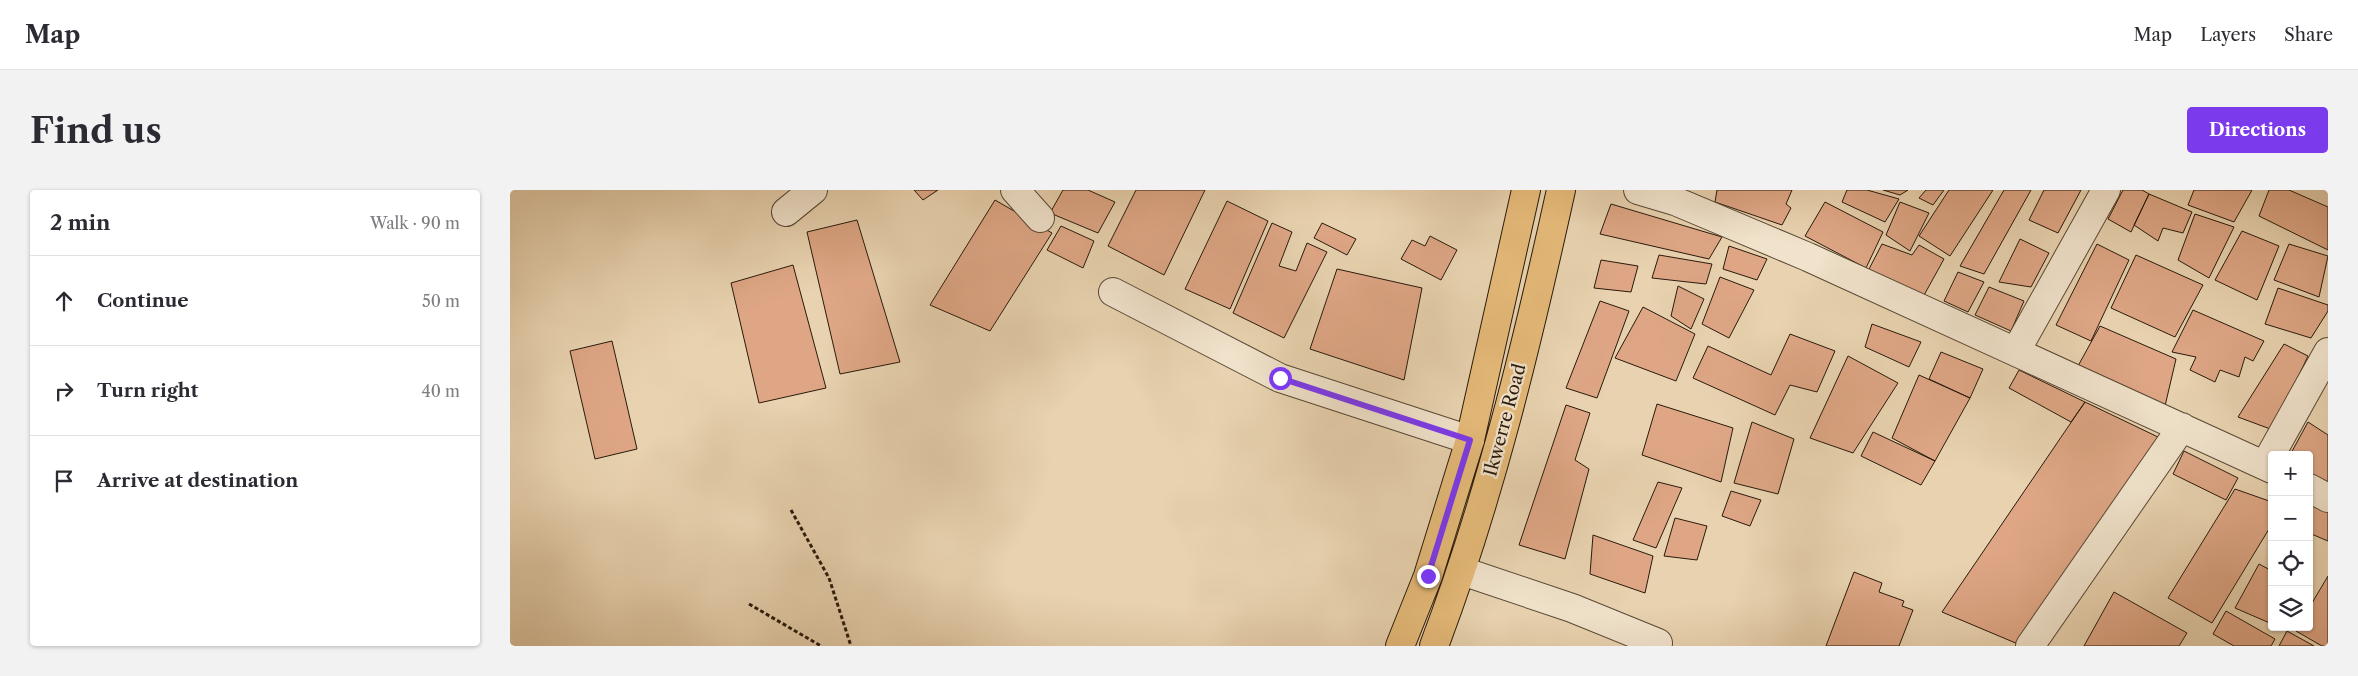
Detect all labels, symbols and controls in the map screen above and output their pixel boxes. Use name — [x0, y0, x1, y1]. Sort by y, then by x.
text: Map — [25, 20, 80, 49]
text: Map — [2134, 24, 2172, 46]
text: Layers — [2200, 24, 2256, 46]
text: Share — [2284, 24, 2333, 46]
button: Directions — [2187, 107, 2328, 153]
text: Find us — [30, 109, 162, 152]
text: 2 min — [50, 210, 110, 235]
text: Walk · 90 m — [370, 213, 460, 233]
icon: ahead — [50, 287, 78, 315]
text: Continue — [97, 289, 189, 312]
text: 50 m — [422, 291, 460, 311]
street label: Ikwerre Road — [1479, 361, 1531, 479]
route start — [1269, 367, 1292, 390]
icon: right — [50, 377, 78, 405]
text: Turn right — [97, 379, 198, 402]
text: 40 m — [421, 381, 460, 401]
map controls — [2268, 451, 2313, 631]
button: + — [2268, 451, 2313, 496]
icon: arrive — [50, 467, 78, 495]
text: Arrive at destination — [97, 469, 298, 492]
button: − — [2268, 496, 2313, 541]
button: locate — [2268, 541, 2313, 586]
route end — [1417, 565, 1440, 588]
button: layers — [2268, 586, 2313, 631]

